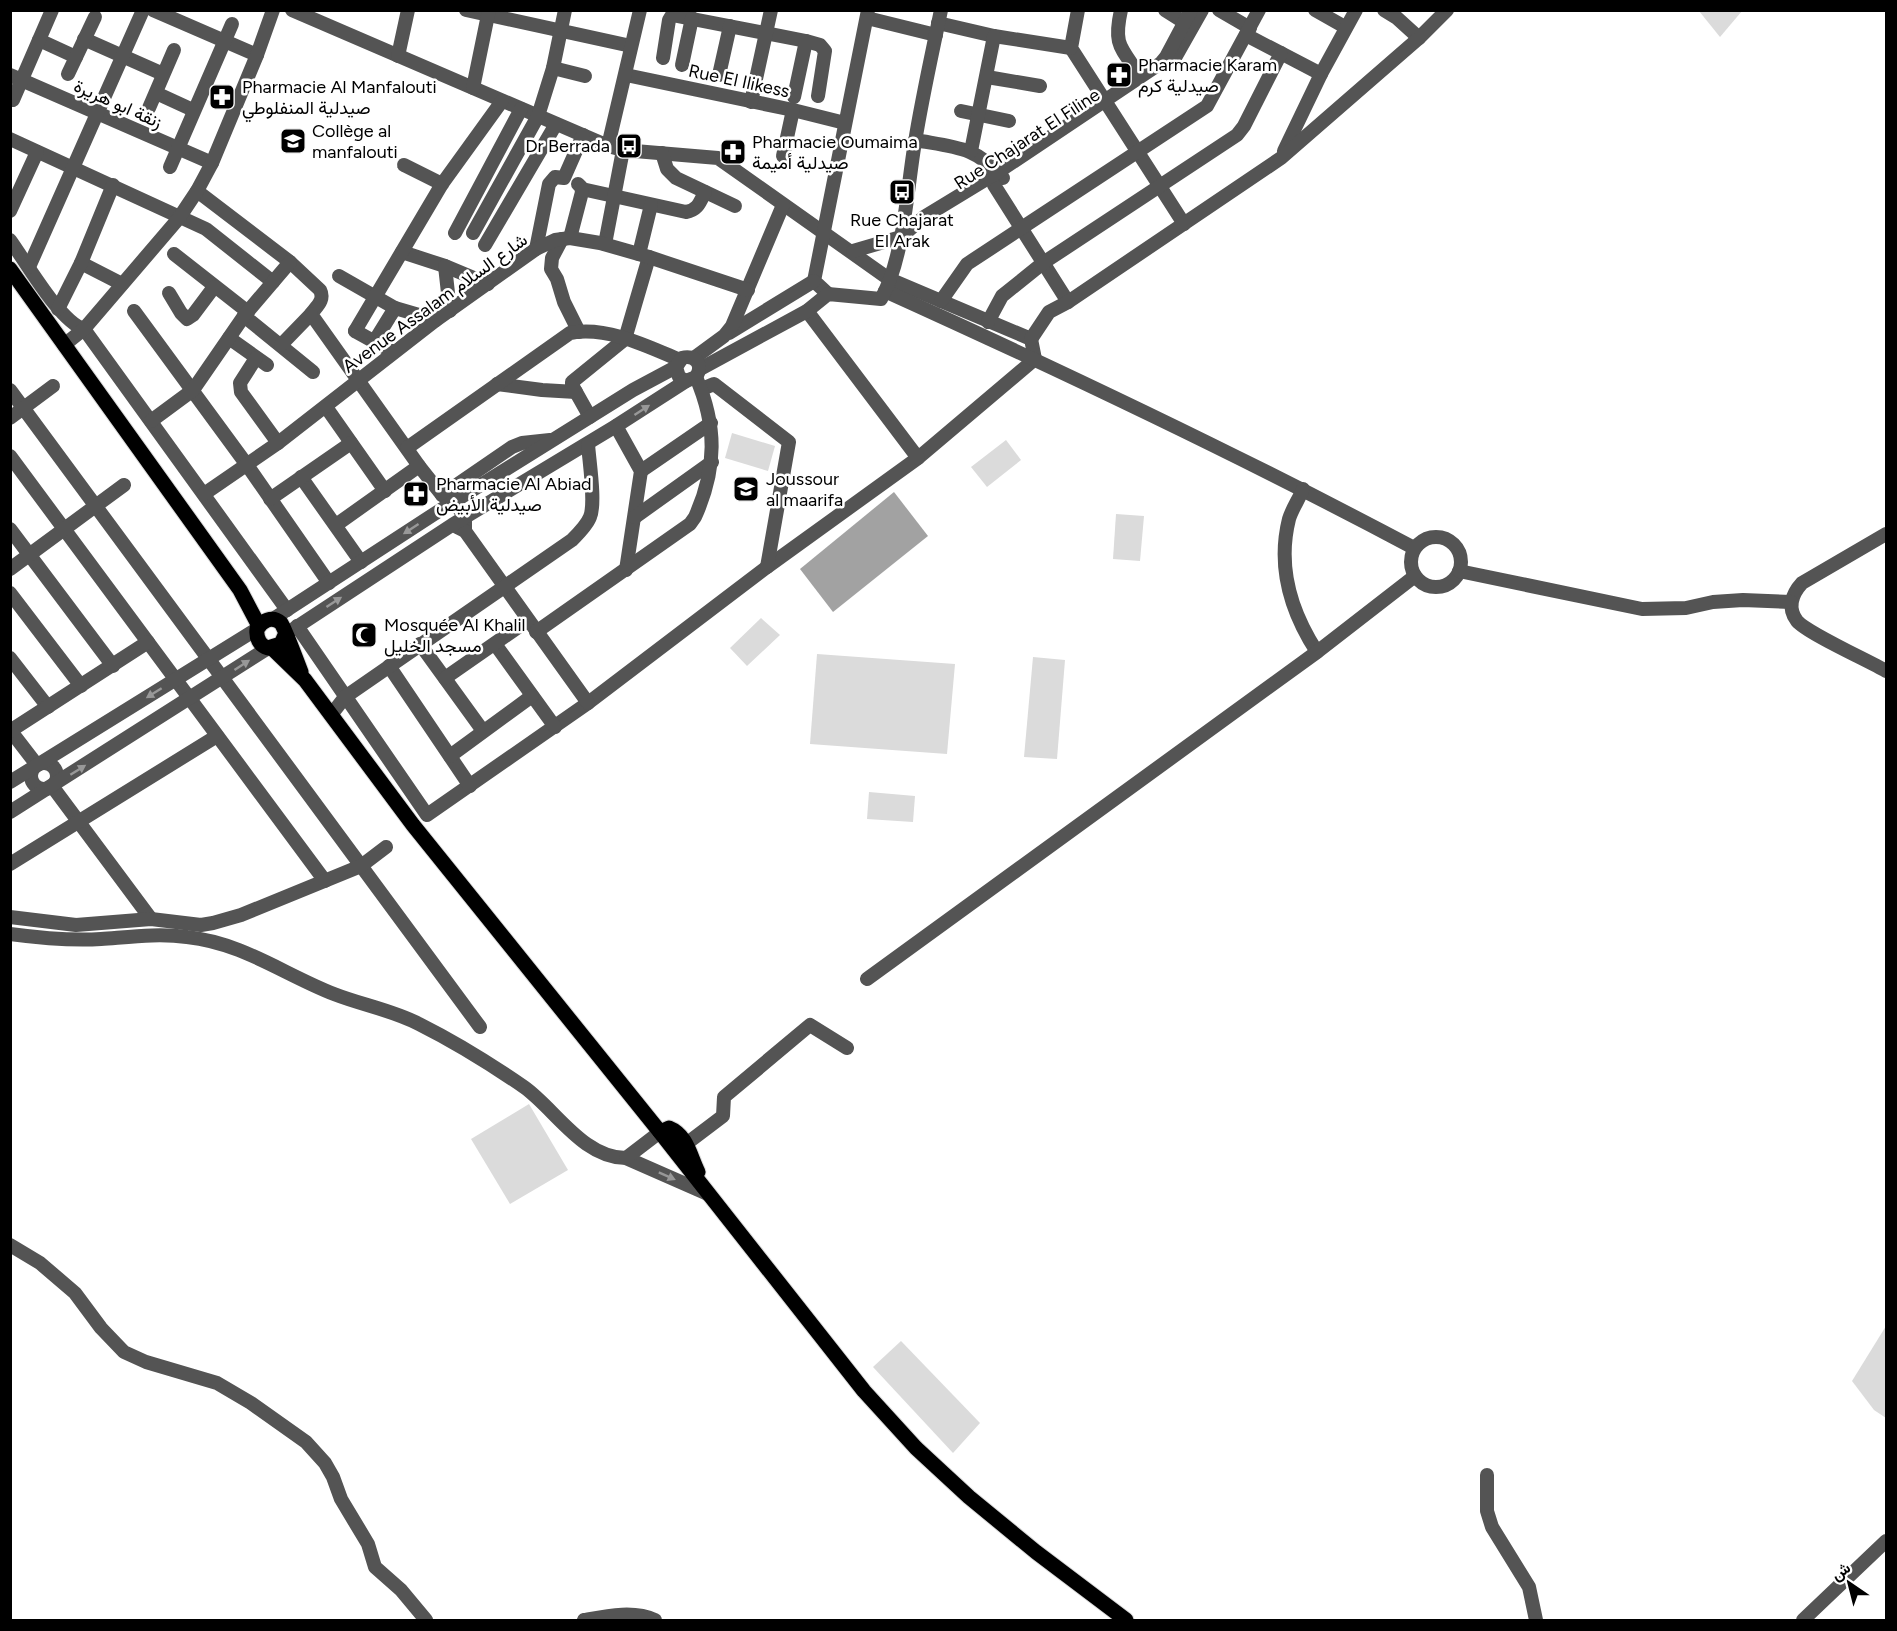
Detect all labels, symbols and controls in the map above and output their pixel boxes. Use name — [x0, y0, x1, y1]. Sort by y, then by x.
place label: Pharmacie Karam صيدلية كرم — [1138, 54, 1277, 98]
street label: Rue El Ilikess — [686, 60, 792, 102]
pharmacy icon: Pharmacie Karam صيدلية كرم — [1104, 60, 1134, 90]
street label: زنقة ابو هريرة — [70, 75, 166, 133]
place label: Pharmacie Al Manfalouti صيدلية المنفلوطي — [242, 76, 437, 123]
pharmacy icon: Pharmacie Al Manfalouti صيدلية المنفلوطي — [207, 82, 237, 112]
street label: Rue Chajarat El Filine — [950, 84, 1104, 194]
place label: Collège al manfalouti — [312, 120, 398, 163]
school or university icon: Collège al manfalouti — [278, 126, 308, 156]
bus stop icon: Dr Berrada — [614, 131, 644, 161]
place label: Pharmacie Oumaima صيدلية أميمة — [752, 131, 918, 174]
place label: Dr Berrada — [525, 135, 610, 157]
pharmacy icon: Pharmacie Oumaima صيدلية أميمة — [718, 137, 748, 167]
bus stop icon: Rue Chajarat El Arak — [887, 177, 917, 207]
place label: Rue Chajarat El Arak — [850, 209, 954, 252]
street label: Avenue Assalam شارع السلام — [338, 229, 532, 378]
one-way arrow — [634, 405, 650, 416]
place label: Joussour al maarifa — [766, 468, 843, 511]
place label: Pharmacie Al Abiad صيدلية الأبيض — [436, 473, 592, 516]
school or university icon: Joussour al maarifa — [731, 474, 761, 504]
pharmacy icon: Pharmacie Al Abiad صيدلية الأبيض — [401, 479, 431, 509]
one-way arrow — [404, 523, 420, 535]
one-way arrow — [326, 597, 342, 608]
place label: Mosquée Al Khalil مسجد الخليل — [384, 614, 526, 657]
mosque icon: Mosquée Al Khalil مسجد الخليل — [349, 620, 379, 650]
one-way arrow — [234, 659, 250, 670]
one-way arrow — [146, 687, 162, 698]
one-way arrow — [70, 764, 86, 775]
one-way arrow — [658, 1171, 676, 1181]
north arrow — [1819, 1553, 1879, 1613]
text: ش — [1827, 1558, 1854, 1584]

